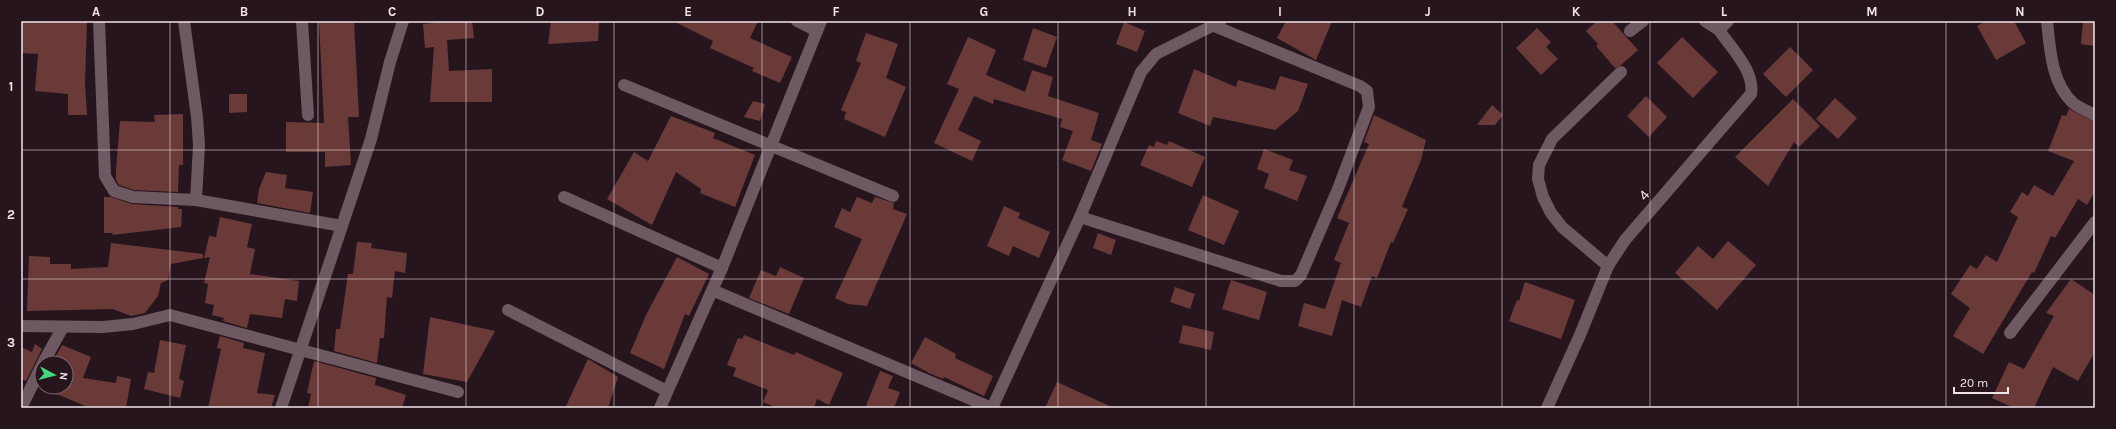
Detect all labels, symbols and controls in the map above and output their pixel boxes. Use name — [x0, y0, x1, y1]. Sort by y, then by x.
text: A — [92, 4, 100, 19]
text: B — [240, 4, 248, 19]
text: C — [388, 4, 396, 19]
text: D — [536, 4, 545, 19]
text: E — [684, 4, 692, 19]
text: F — [832, 4, 840, 19]
text: G — [980, 4, 988, 19]
text: H — [1127, 4, 1137, 19]
text: I — [1278, 4, 1282, 19]
text: J — [1425, 4, 1431, 19]
text: K — [1572, 4, 1581, 19]
text: L — [1721, 4, 1728, 19]
text: M — [1866, 4, 1878, 19]
text: N — [2015, 4, 2025, 19]
text: 1 — [9, 79, 13, 94]
street label: 4 — [1634, 185, 1654, 204]
text: 2 — [7, 207, 15, 222]
text: 3 — [7, 335, 15, 350]
north arrow — [34, 355, 74, 395]
scale bar — [1954, 369, 2008, 395]
text: N — [56, 371, 70, 381]
text: 20 m — [1960, 376, 1988, 390]

